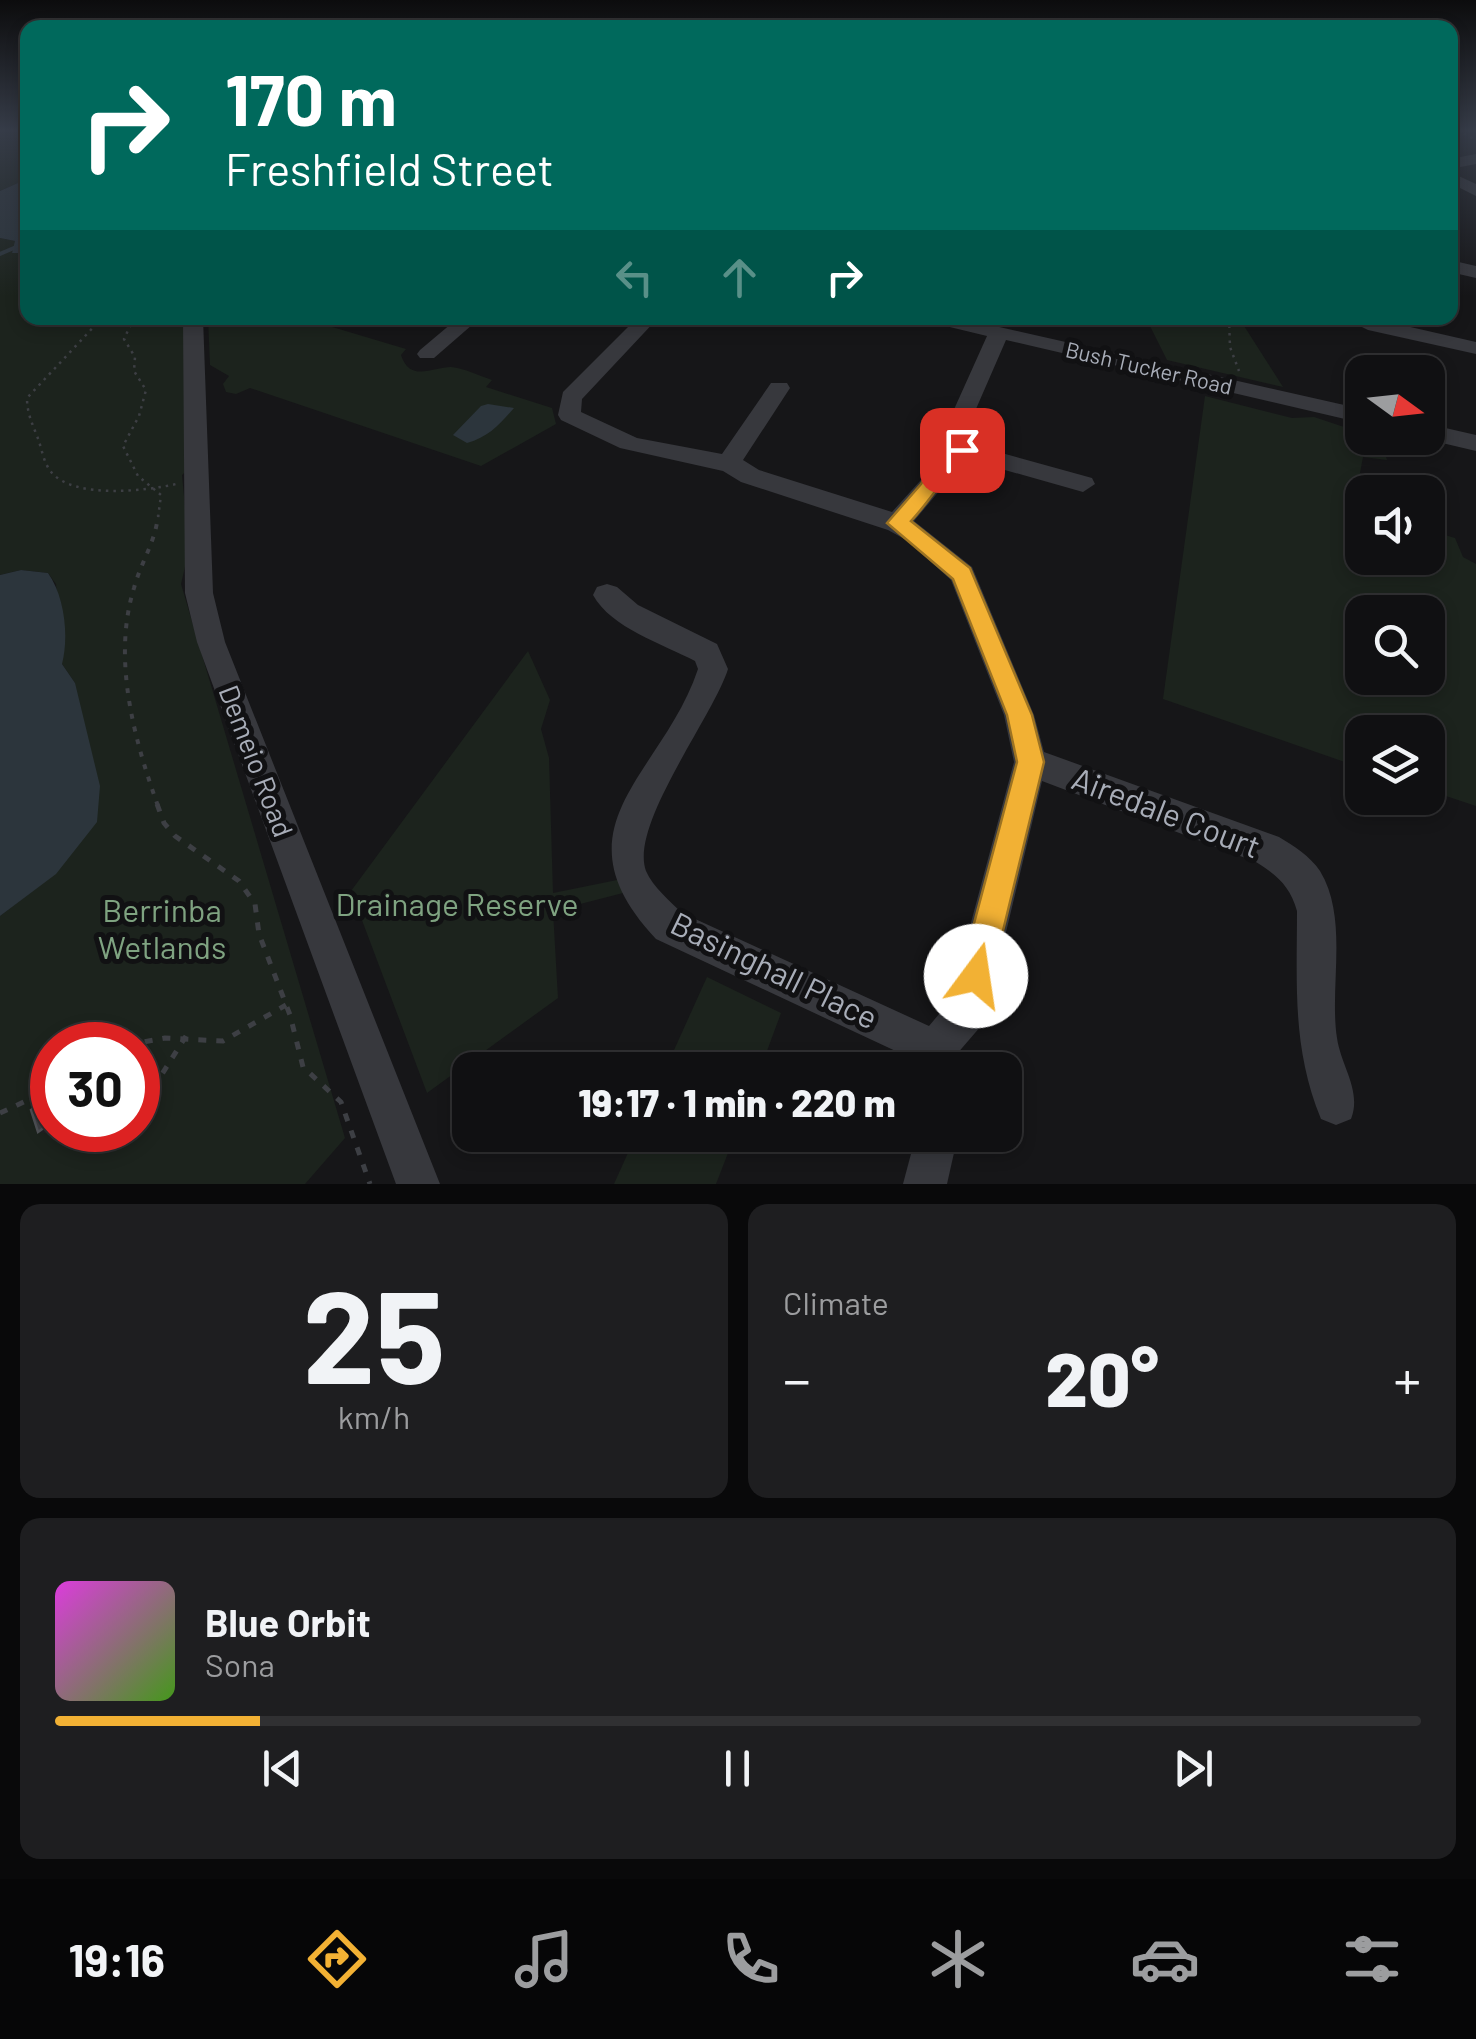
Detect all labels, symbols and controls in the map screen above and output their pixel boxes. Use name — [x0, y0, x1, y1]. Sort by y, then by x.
text: 170 m — [225, 56, 397, 140]
icon: right — [60, 60, 190, 190]
text: Freshfield Street — [225, 141, 554, 195]
icon: left — [607, 250, 662, 305]
icon: ahead — [712, 250, 767, 305]
icon: right — [817, 250, 872, 305]
street label: Bush Tucker Road — [1063, 335, 1235, 399]
north arrow — [1345, 355, 1445, 455]
map controls — [1345, 355, 1445, 815]
pin — [920, 408, 1005, 493]
icon: arrive — [935, 423, 990, 478]
button: sound — [1345, 475, 1445, 575]
button: search — [1345, 595, 1445, 695]
street label: Demeio Road — [212, 680, 301, 841]
button: layers — [1345, 715, 1445, 815]
street label: Airedale Court — [1067, 758, 1266, 864]
park label: Drainage Reserve — [335, 884, 579, 922]
park label: Berrinba Wetlands — [98, 890, 226, 965]
street label: Basinghall Place — [665, 903, 884, 1036]
position arrow — [924, 924, 1028, 1028]
speed limit sign: 30 — [30, 1022, 160, 1152]
text: 19:17 · 1 min · 220 m — [578, 1079, 896, 1125]
text: 25 — [303, 1254, 445, 1410]
text: Climate — [783, 1283, 889, 1321]
text: 20° — [1045, 1332, 1159, 1422]
text: − — [783, 1345, 811, 1411]
text: + — [1393, 1345, 1421, 1411]
text: km/h — [338, 1397, 410, 1435]
text: Blue Orbit — [205, 1599, 371, 1645]
text: Sona — [205, 1645, 275, 1683]
icon: previous — [255, 1741, 310, 1796]
icon: pause — [710, 1741, 765, 1796]
icon: next — [1166, 1741, 1221, 1796]
icon: directions — [302, 1924, 372, 1994]
icon: music — [509, 1924, 579, 1994]
icon: phone — [716, 1924, 786, 1994]
icon: climate — [923, 1924, 993, 1994]
icon: car — [1130, 1924, 1200, 1994]
icon: filters — [1337, 1924, 1407, 1994]
text: 19:16 — [69, 1932, 165, 1986]

